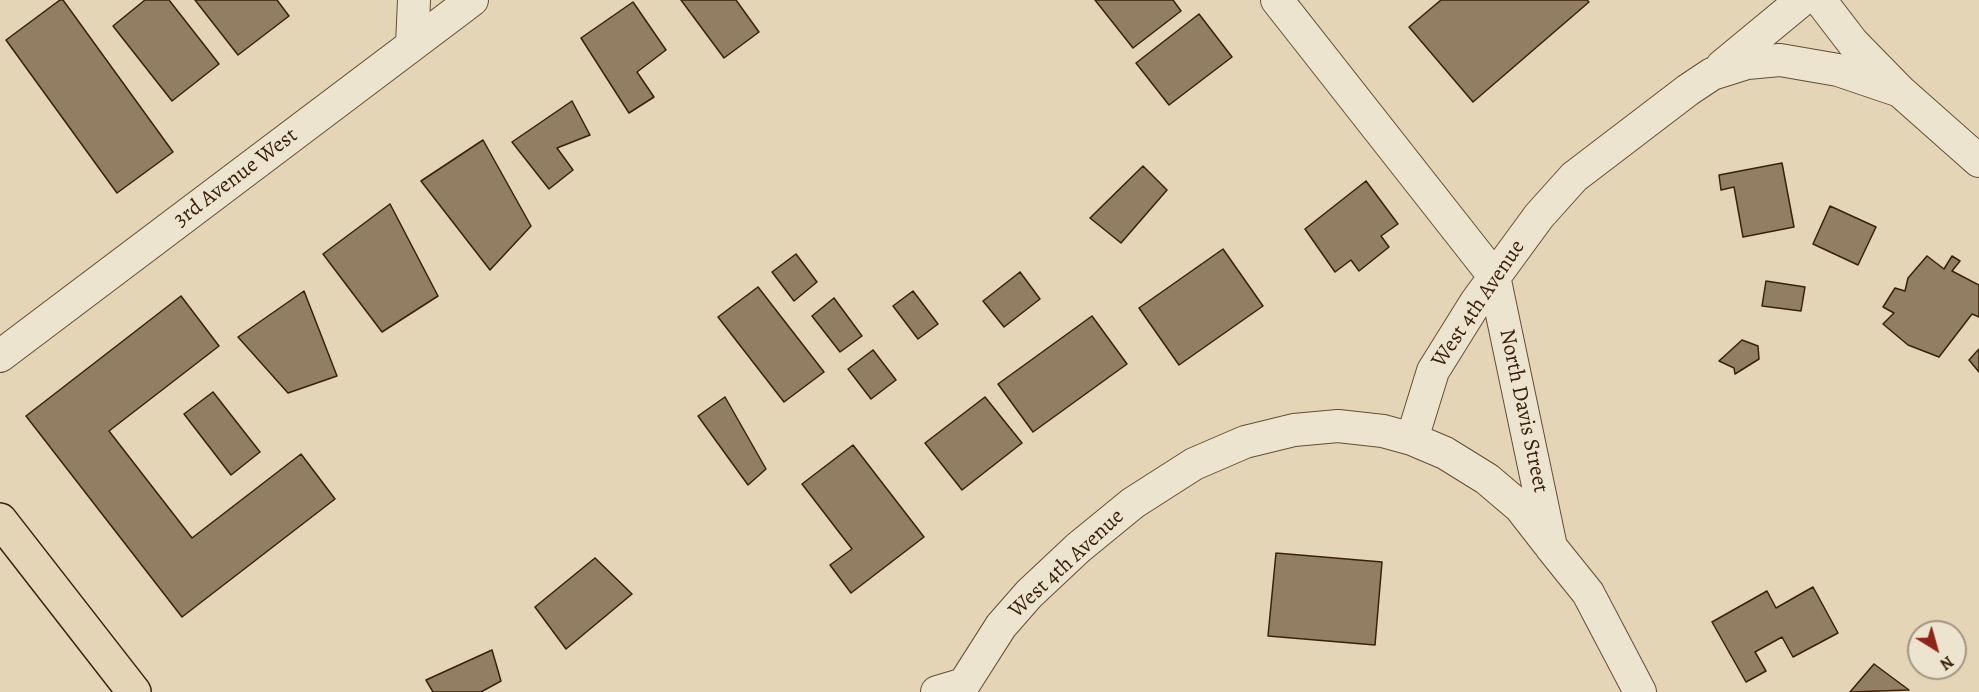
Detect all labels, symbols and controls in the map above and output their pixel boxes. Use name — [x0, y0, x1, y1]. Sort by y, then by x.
street label: 3rd Avenue West — [169, 123, 303, 233]
street label: West 4th Avenue — [1427, 235, 1531, 373]
street label: North Davis Street — [1493, 327, 1553, 495]
street label: West 4th Avenue — [1004, 504, 1130, 624]
north arrow — [1907, 620, 1967, 680]
text: N — [1935, 650, 1958, 675]

